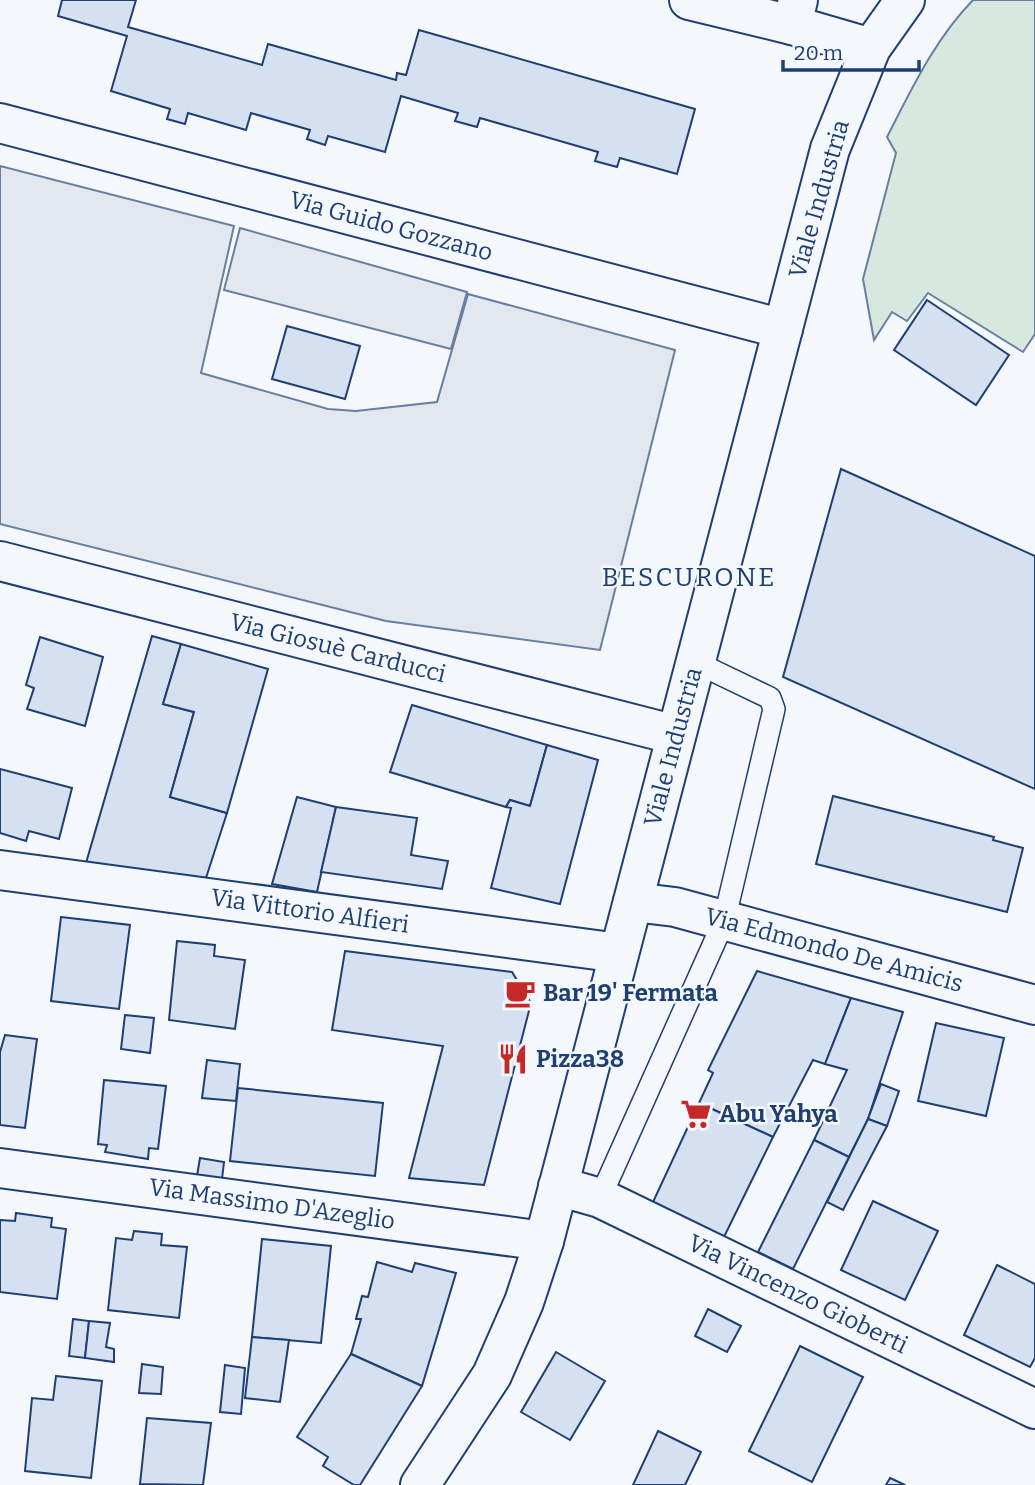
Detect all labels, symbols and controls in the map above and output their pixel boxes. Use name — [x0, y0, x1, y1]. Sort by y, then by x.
scale bar — [783, 28, 920, 72]
text: 20 m — [794, 40, 843, 66]
street label: Viale Industria — [783, 117, 855, 281]
street label: Via Guido Gozzano — [286, 185, 496, 267]
district label: BESCURONE — [602, 562, 776, 593]
street label: Via Giosuè Carducci — [227, 608, 449, 688]
street label: Viale Industria — [638, 664, 708, 830]
street label: Via Vittorio Alfieri — [209, 883, 411, 939]
street label: Via Edmondo De Amicis — [702, 902, 966, 998]
cafe icon: Bar 19' Fermata — [503, 976, 537, 1010]
place label: Bar 19' Fermata — [543, 979, 719, 1007]
restaurant icon: Pizza38 — [496, 1042, 530, 1076]
place label: Pizza38 — [536, 1045, 624, 1073]
supermarket icon: Abu Yahya — [679, 1097, 713, 1131]
place label: Abu Yahya — [719, 1100, 838, 1128]
street label: Via Massimo D'Azeglio — [147, 1173, 397, 1235]
street label: Via Vincenzo Gioberti — [684, 1229, 912, 1359]

